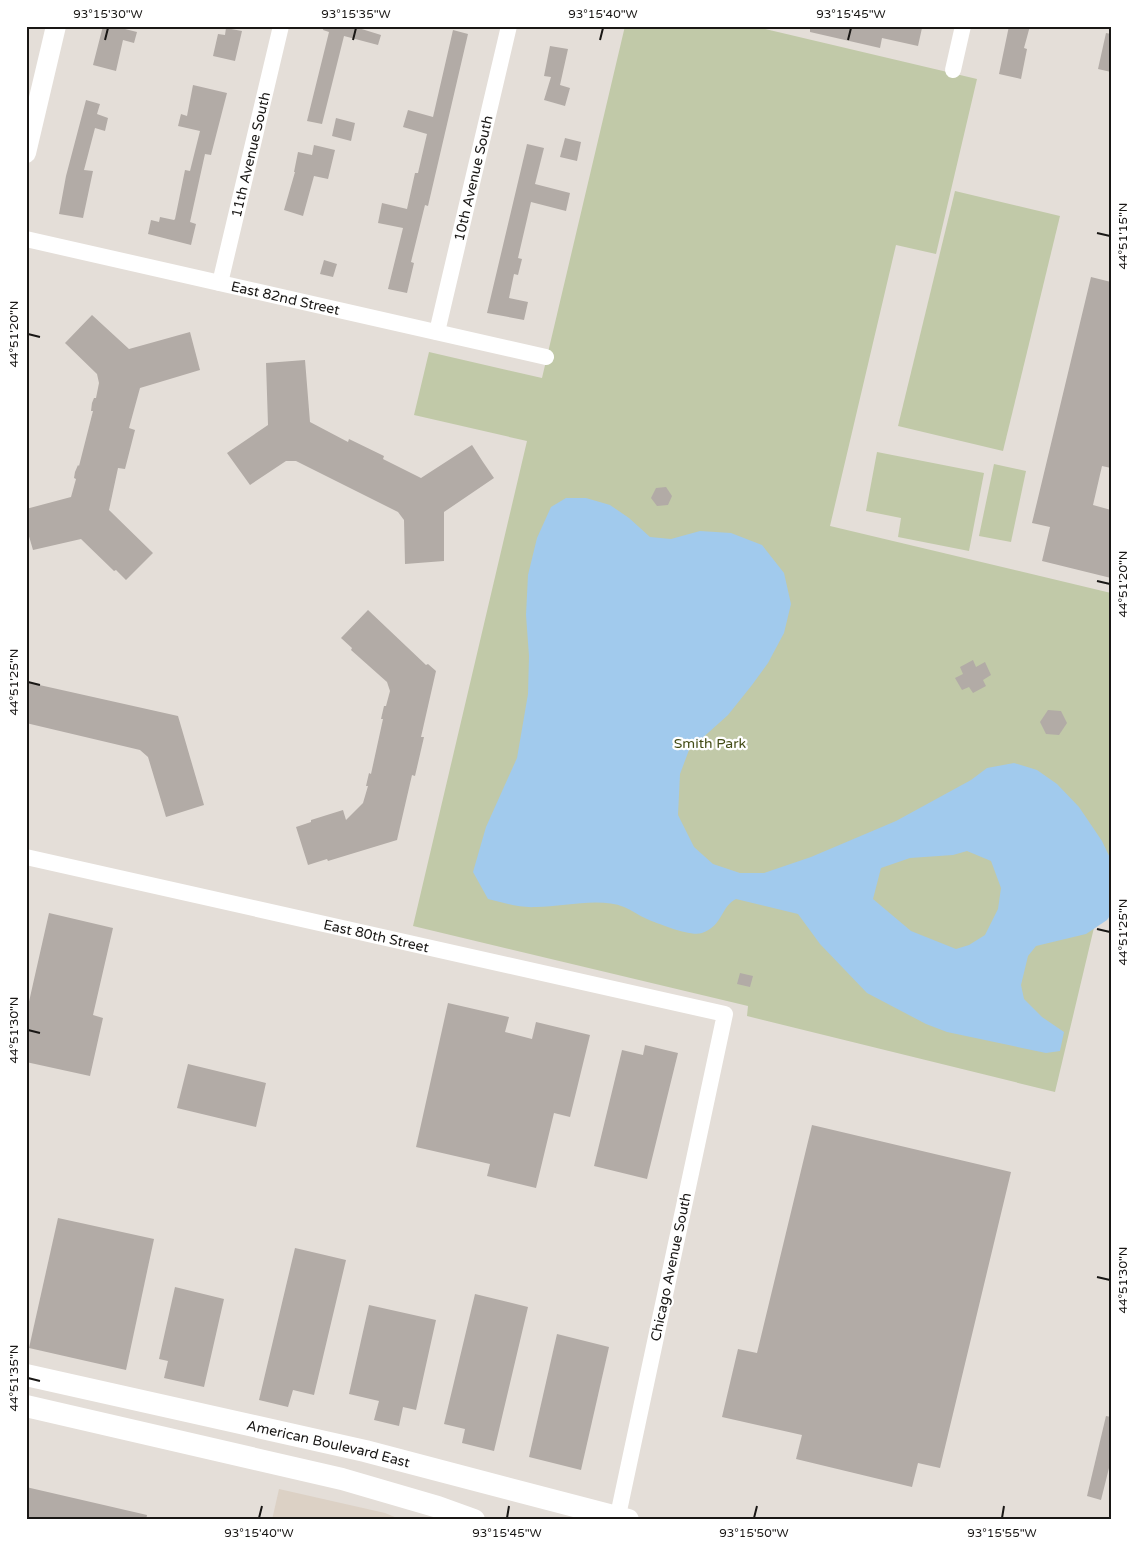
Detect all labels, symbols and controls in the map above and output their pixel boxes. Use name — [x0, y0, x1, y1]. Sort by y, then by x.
text: 93°15'30"W — [73, 7, 143, 21]
text: 93°15'35"W — [321, 7, 391, 21]
text: 93°15'40"W — [568, 7, 638, 21]
text: 93°15'45"W — [816, 7, 886, 21]
street label: 11th Avenue South — [227, 90, 274, 219]
street label: 10th Avenue South — [450, 114, 496, 243]
text: 44°51'15"N — [1116, 203, 1130, 270]
street label: East 82nd Street — [229, 277, 342, 319]
text: 44°51'20"N — [7, 301, 21, 368]
text: 44°51'20"N — [1116, 551, 1130, 618]
text: 44°51'25"N — [7, 649, 21, 716]
park label: Smith Park — [674, 735, 746, 752]
text: 44°51'25"N — [1116, 899, 1130, 966]
street label: East 80th Street — [322, 916, 431, 956]
text: 44°51'30"N — [7, 997, 21, 1064]
street label: Chicago Avenue South — [647, 1191, 695, 1343]
text: 44°51'30"N — [1116, 1247, 1130, 1314]
text: 44°51'35"N — [7, 1345, 21, 1412]
street label: American Boulevard East — [245, 1416, 412, 1471]
text: 93°15'40"W — [224, 1526, 294, 1540]
text: 93°15'45"W — [472, 1526, 542, 1540]
text: 93°15'50"W — [719, 1526, 789, 1540]
text: 93°15'55"W — [967, 1526, 1037, 1540]

